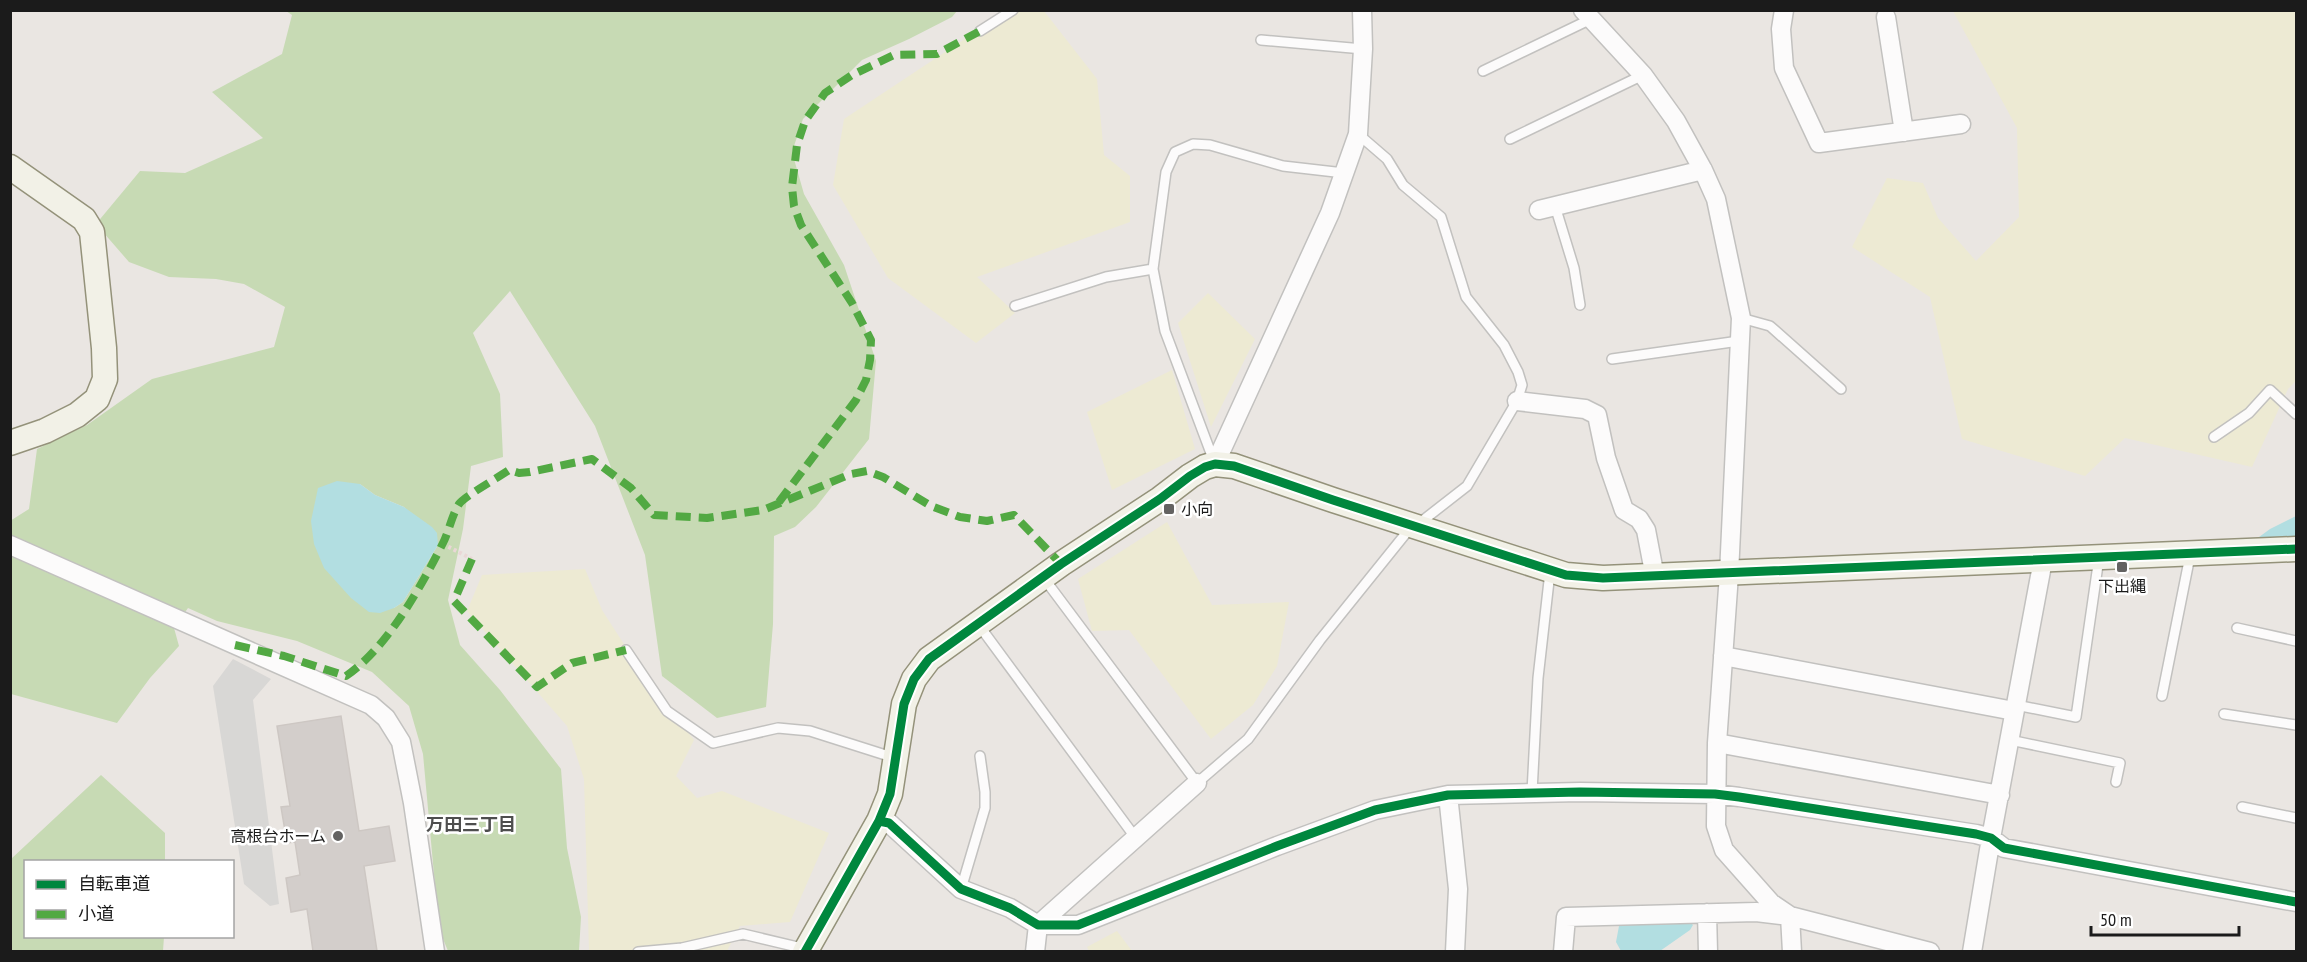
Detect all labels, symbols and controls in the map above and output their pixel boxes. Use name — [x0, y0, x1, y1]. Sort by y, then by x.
place label: 小向 — [1181, 499, 1213, 519]
marker: 小向 — [1162, 502, 1176, 516]
marker: 下出縄 — [2115, 560, 2129, 574]
place label: 下出縄 — [2098, 576, 2146, 596]
district label: 万田三丁目 — [426, 813, 516, 836]
place label: 高根台ホーム — [230, 826, 326, 846]
marker: 高根台ホーム — [331, 829, 345, 843]
legend — [24, 860, 234, 938]
text: 自転車道 — [78, 872, 150, 895]
scale bar — [2091, 899, 2240, 937]
text: 小道 — [78, 902, 114, 925]
text: 50 m — [2100, 908, 2132, 931]

